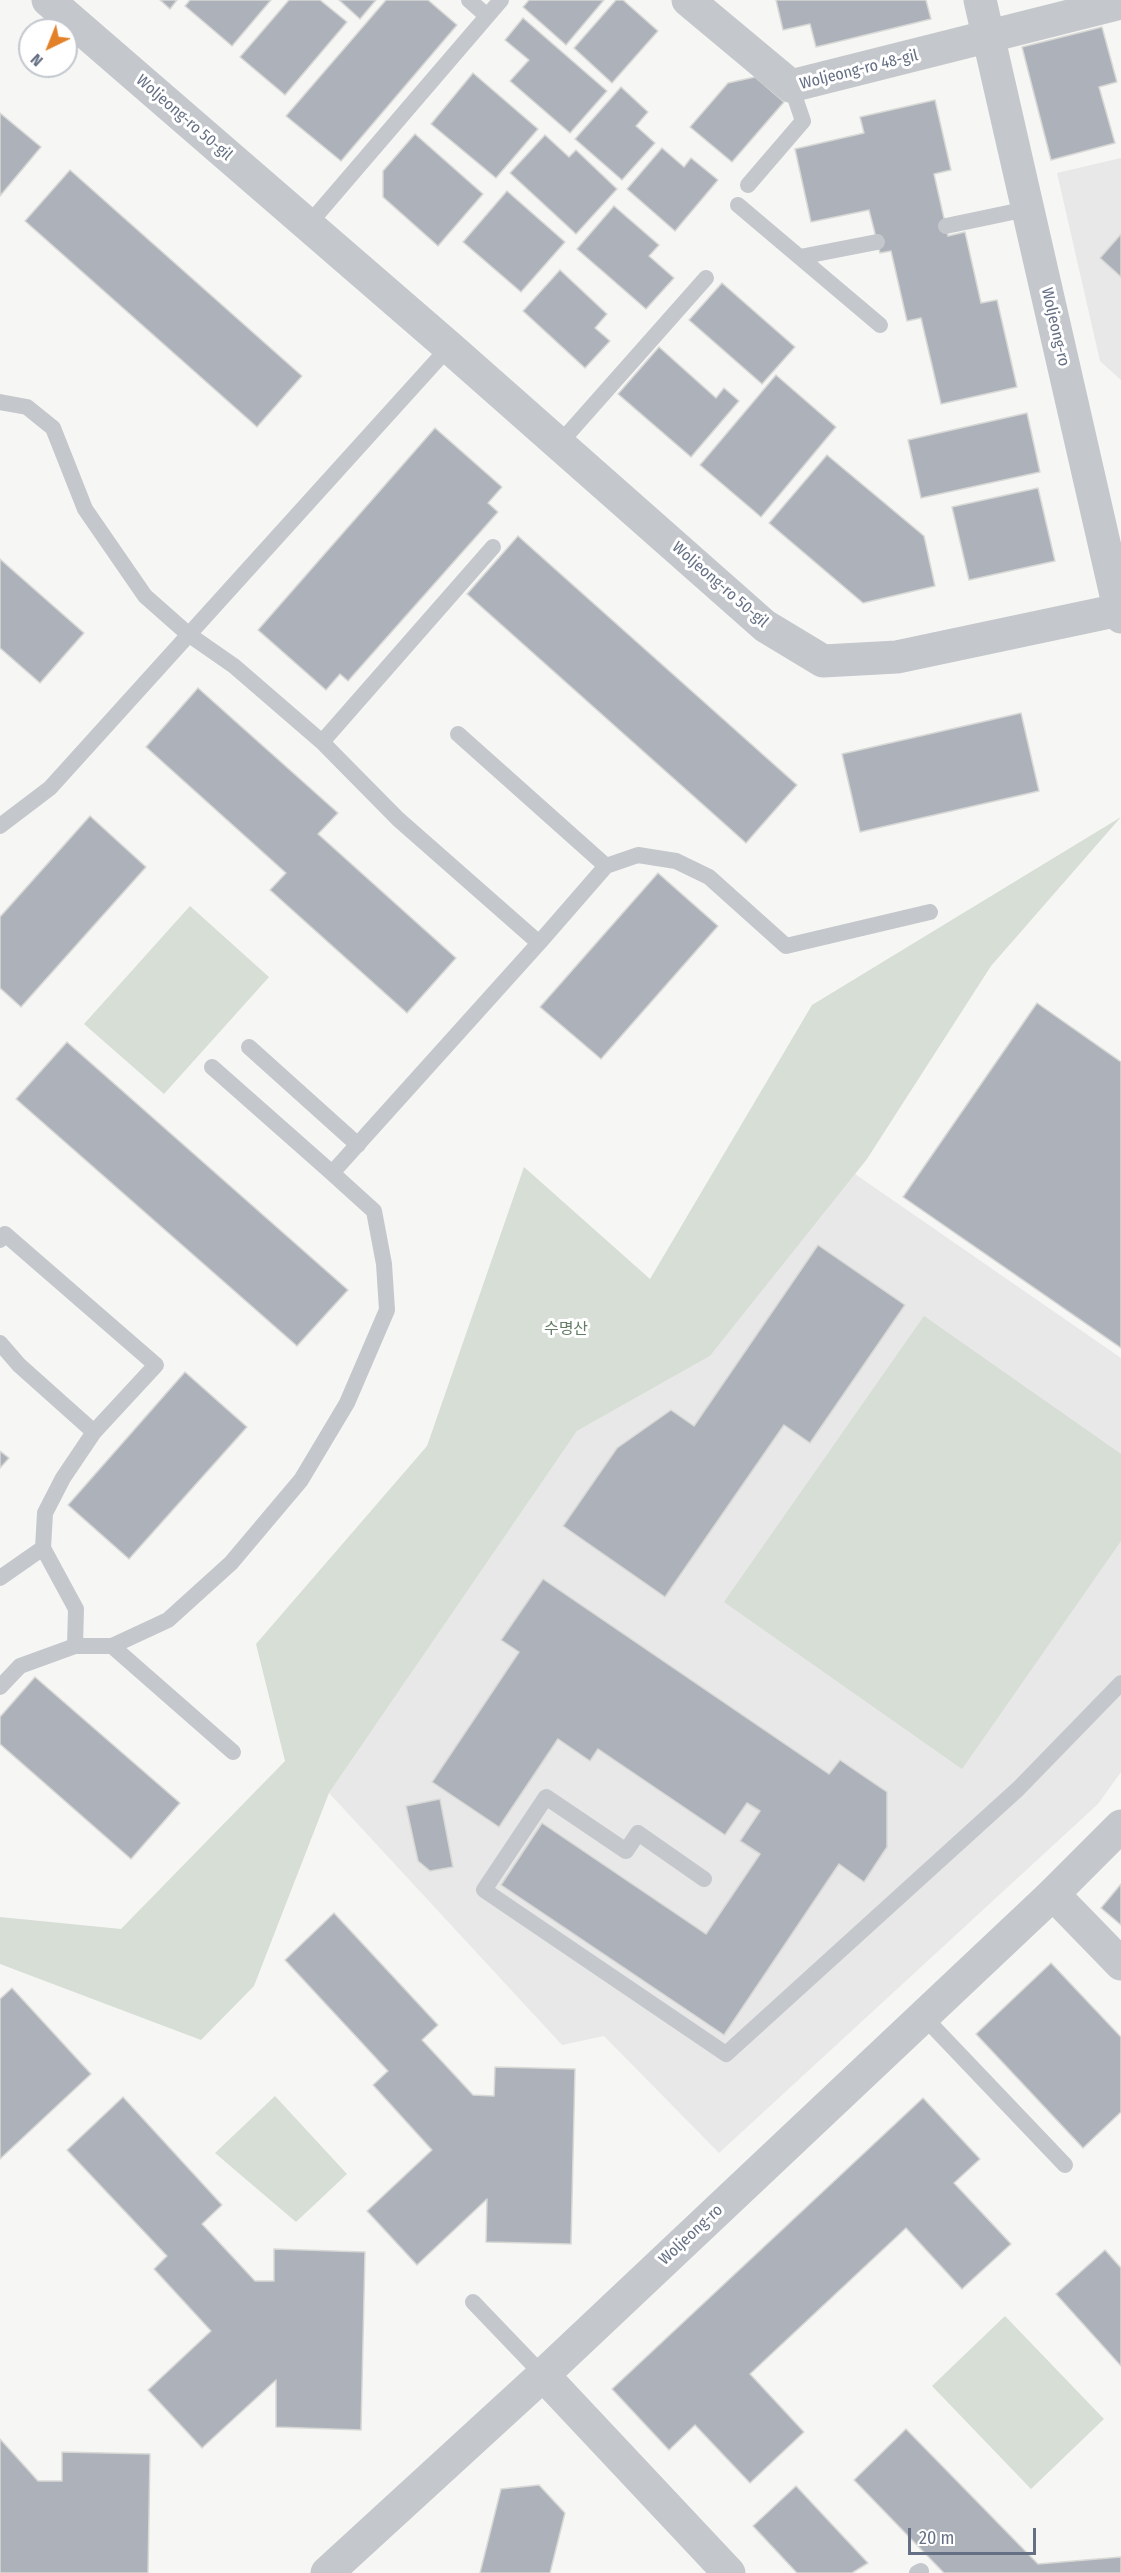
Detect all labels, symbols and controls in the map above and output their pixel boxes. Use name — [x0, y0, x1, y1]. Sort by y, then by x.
north arrow — [18, 18, 78, 78]
street label: Woljeong-ro 48-gil — [798, 46, 920, 94]
text: N — [27, 50, 47, 70]
street label: Woljeong-ro 50-gil — [132, 71, 236, 165]
street label: Woljeong-ro — [1037, 286, 1073, 368]
street label: Woljeong-ro 50-gil — [668, 538, 772, 632]
park label: 수명산 — [544, 1320, 588, 1340]
street label: Woljeong-ro — [655, 2201, 727, 2269]
scale bar — [911, 2516, 1038, 2554]
text: 20 m — [919, 2527, 954, 2549]

